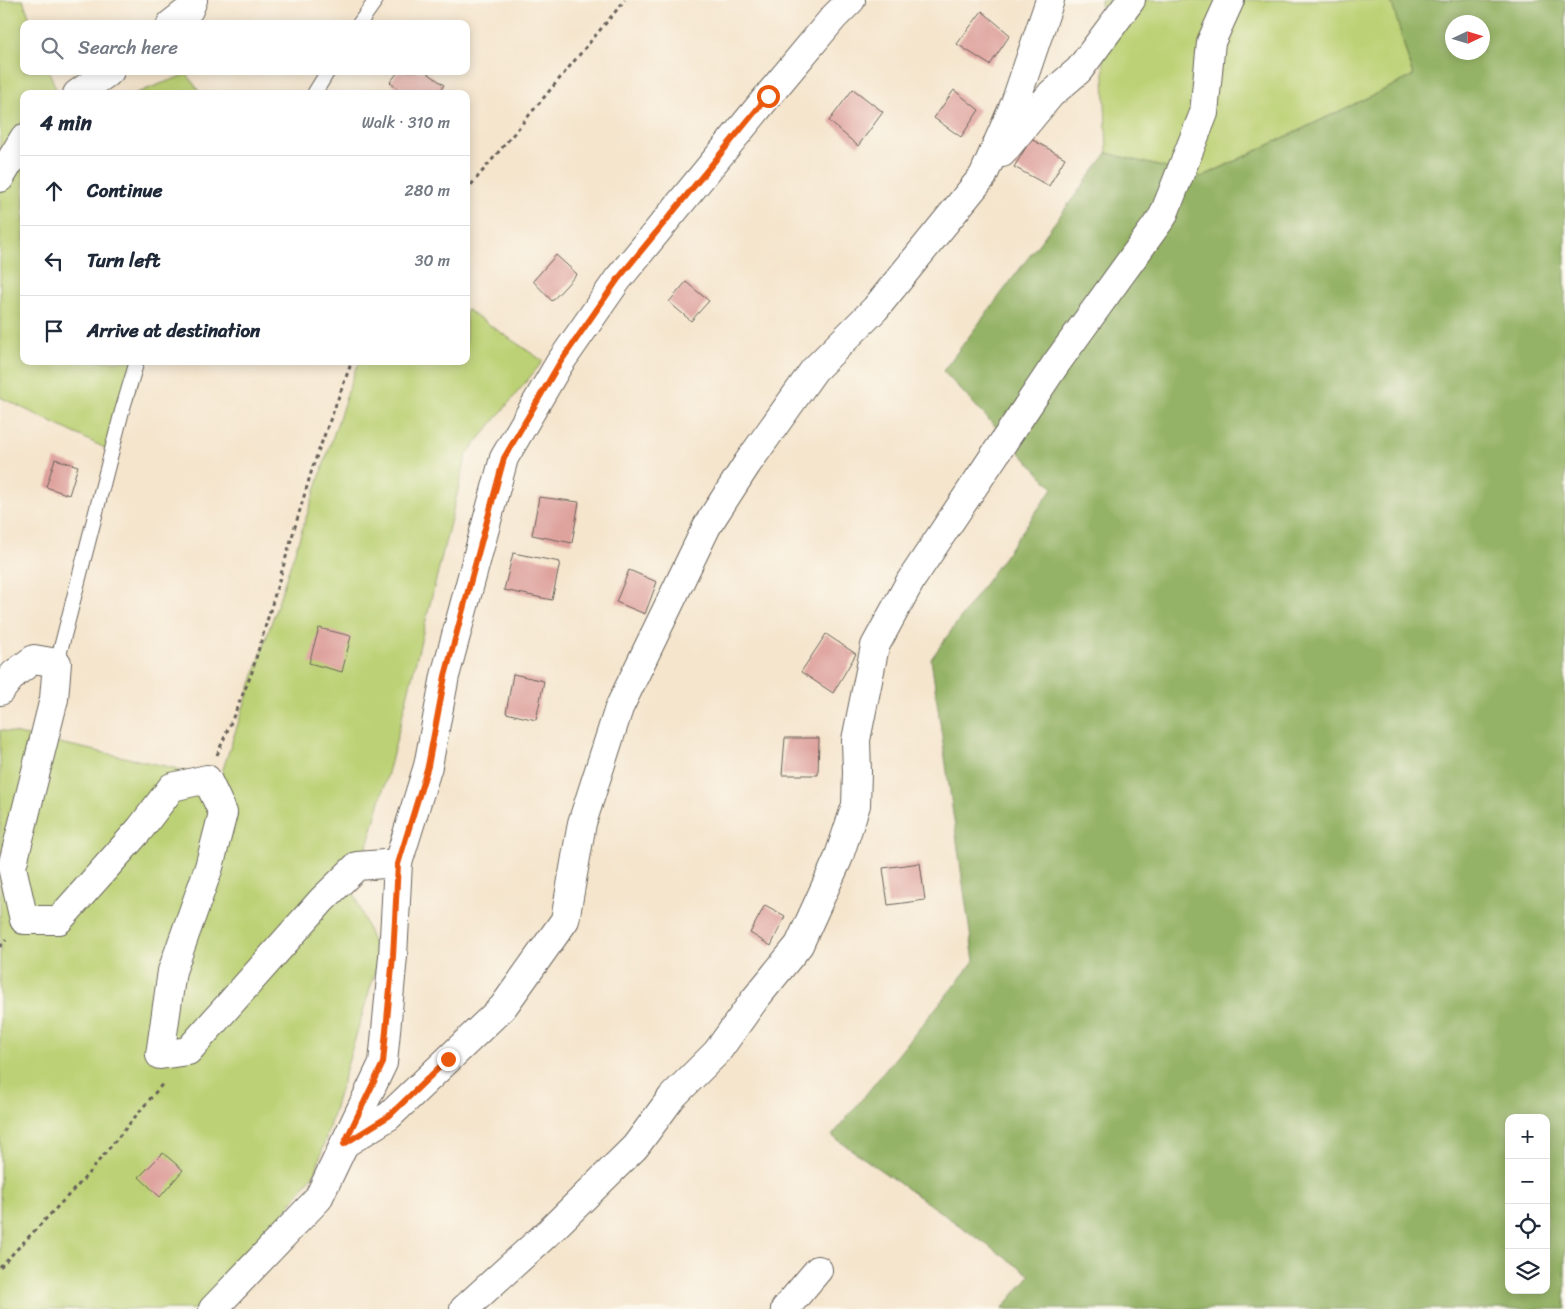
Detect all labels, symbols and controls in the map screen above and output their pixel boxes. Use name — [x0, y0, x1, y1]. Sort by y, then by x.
north arrow — [1445, 15, 1490, 60]
search box — [20, 20, 470, 75]
text: Search here — [78, 31, 178, 64]
icon: search — [38, 34, 66, 62]
route start — [757, 85, 780, 108]
text: 4 min — [40, 104, 92, 142]
text: Walk · 310 m — [362, 108, 450, 137]
text: Continue — [87, 174, 163, 207]
text: 280 m — [405, 176, 450, 205]
icon: ahead — [40, 177, 68, 205]
text: Turn left — [87, 244, 160, 277]
text: 30 m — [415, 246, 450, 275]
icon: left — [40, 247, 68, 275]
text: Arrive at destination — [87, 314, 260, 347]
icon: arrive — [40, 317, 68, 345]
route end — [437, 1048, 460, 1071]
map controls — [1505, 1114, 1550, 1294]
button: + — [1505, 1114, 1550, 1159]
button: − — [1505, 1159, 1550, 1204]
button: locate — [1505, 1204, 1550, 1249]
button: layers — [1505, 1249, 1550, 1294]

